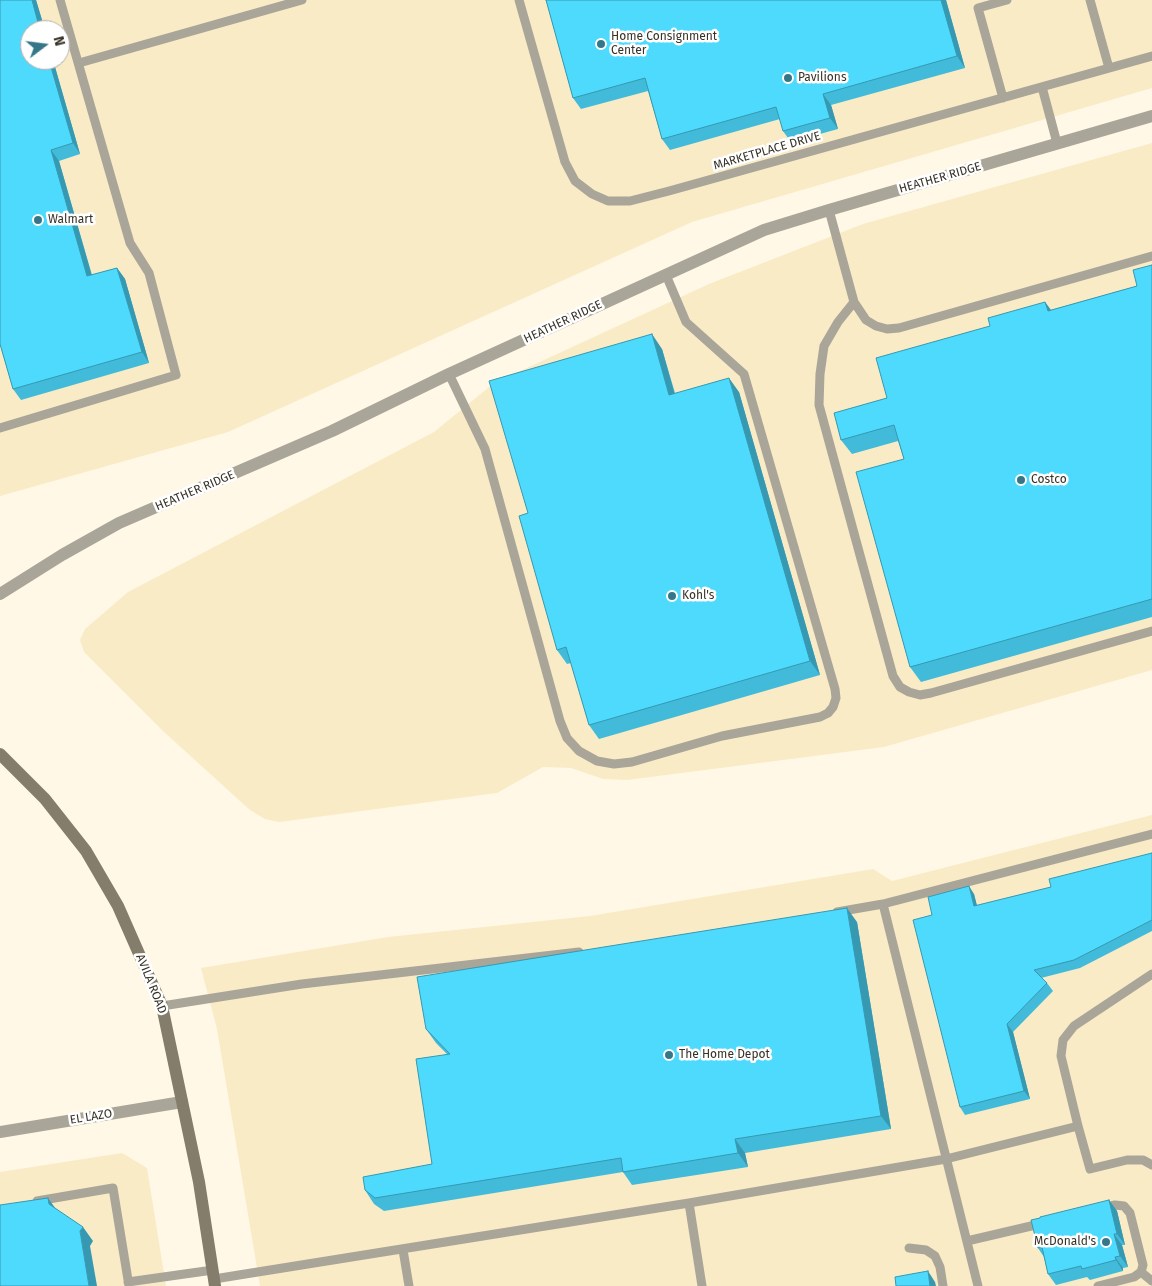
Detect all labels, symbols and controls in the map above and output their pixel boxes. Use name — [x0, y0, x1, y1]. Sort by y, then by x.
north arrow — [20, 20, 70, 70]
place label: Home Consignment Center — [611, 30, 717, 58]
text: N — [50, 35, 68, 48]
marker: Home Consignment Center — [595, 38, 607, 50]
place label: Pavilions — [798, 71, 846, 85]
marker: Pavilions — [782, 72, 794, 84]
street label: MARKETPLACE DRIVE — [712, 129, 822, 173]
street label: HEATHER RIDGE — [897, 159, 983, 197]
place label: Walmart — [48, 213, 93, 227]
marker: Walmart — [32, 214, 44, 226]
street label: HEATHER RIDGE — [522, 298, 604, 346]
street label: HEATHER RIDGE — [153, 468, 237, 514]
place label: Costco — [1031, 473, 1067, 487]
marker: Costco — [1015, 474, 1027, 486]
place label: Kohl's — [682, 589, 714, 603]
marker: Kohl's — [666, 590, 678, 602]
street label: AVILA ROAD — [133, 952, 169, 1016]
place label: The Home Depot — [679, 1048, 770, 1062]
marker: The Home Depot — [663, 1049, 675, 1061]
street label: EL LAZO — [69, 1107, 113, 1127]
place label: McDonald's — [1034, 1235, 1096, 1249]
marker: McDonald's — [1100, 1236, 1112, 1248]

